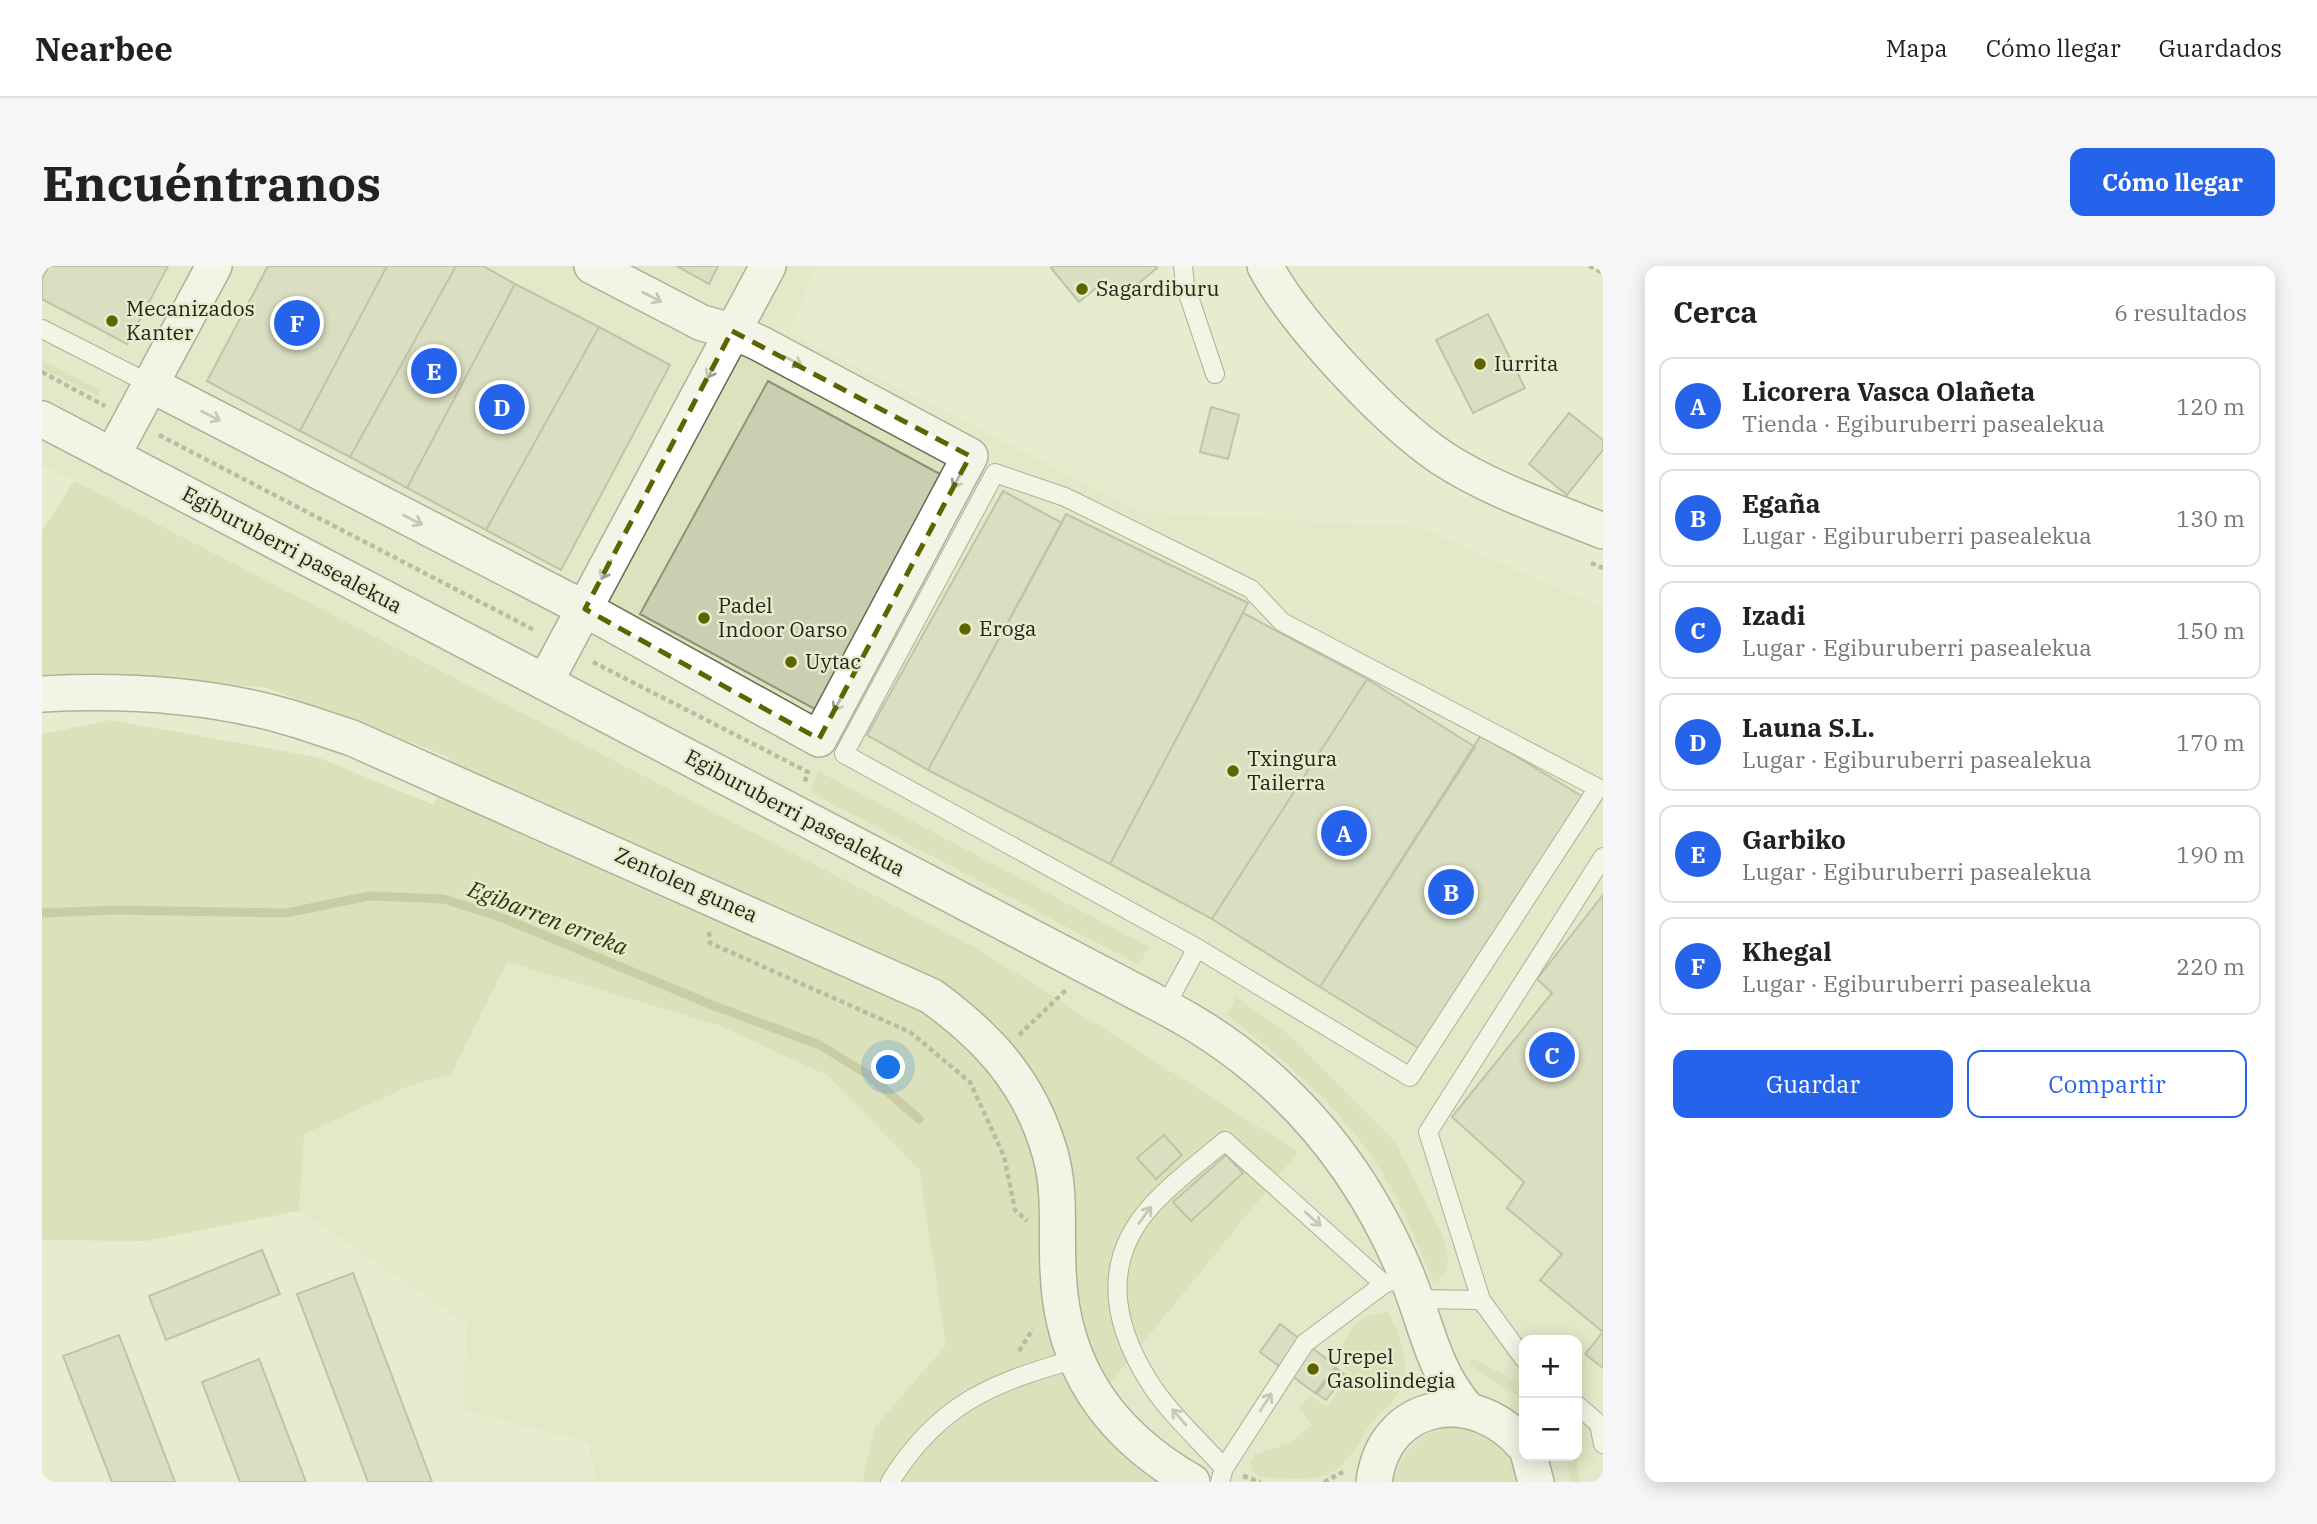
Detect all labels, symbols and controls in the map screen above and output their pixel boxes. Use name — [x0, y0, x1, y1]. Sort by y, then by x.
text: Nearbee — [35, 27, 173, 70]
text: Mapa — [1886, 32, 1948, 64]
text: Cómo llegar — [1986, 32, 2121, 64]
text: Guardados — [2159, 32, 2282, 64]
button: Cómo llegar — [2070, 148, 2275, 216]
text: Encuéntranos — [42, 151, 381, 214]
place label: Sagardiburu — [1096, 274, 1220, 302]
marker: Sagardiburu — [1074, 281, 1090, 297]
one-way arrow — [641, 291, 662, 305]
text: Cerca — [1673, 292, 1758, 331]
place label: Mecanizados Kanter — [126, 294, 255, 346]
pin: F — [274, 297, 320, 349]
text: 6 resultados — [2114, 297, 2247, 327]
marker: Mecanizados Kanter — [104, 313, 120, 329]
pin: E — [411, 345, 457, 397]
place label: Iurrita — [1494, 349, 1558, 377]
one-way arrow — [782, 355, 803, 368]
marker: Iurrita — [1472, 356, 1488, 372]
one-way arrow — [705, 358, 718, 379]
text: Licorera Vasca Olañeta — [1742, 374, 2035, 408]
pin: D — [479, 381, 525, 433]
text: A — [1690, 391, 1706, 421]
text: 120 m — [2176, 391, 2245, 421]
text: Tienda · Egiburuberri pasealekua — [1742, 408, 2105, 438]
one-way arrow — [200, 409, 221, 423]
one-way arrow — [951, 468, 964, 489]
street label: Egiburuberri pasealekua — [178, 479, 407, 619]
text: Egaña — [1742, 486, 1821, 520]
text: B — [1690, 503, 1706, 533]
text: 130 m — [2176, 503, 2245, 533]
one-way arrow — [402, 514, 423, 528]
text: Lugar · Egiburuberri pasealekua — [1742, 520, 2092, 550]
one-way arrow — [599, 560, 613, 580]
place label: Padel Indoor Oarso — [718, 591, 847, 643]
text: Izadi — [1742, 598, 1805, 632]
marker: Padel Indoor Oarso — [696, 610, 712, 626]
place label: Eroga — [979, 614, 1036, 642]
text: C — [1690, 615, 1706, 645]
text: 150 m — [2176, 615, 2245, 645]
marker: Eroga — [957, 621, 973, 637]
text: Lugar · Egiburuberri pasealekua — [1742, 632, 2092, 662]
place label: Uytac — [805, 647, 861, 675]
marker: Uytac — [783, 654, 799, 670]
one-way arrow — [832, 691, 846, 711]
text: Launa S.L. — [1742, 710, 1875, 744]
text: D — [1689, 727, 1707, 757]
text: 170 m — [2176, 727, 2245, 757]
street label: Egiburuberri pasealekua — [681, 742, 910, 882]
place label: Txingura Tailerra — [1247, 744, 1337, 796]
text: Lugar · Egiburuberri pasealekua — [1742, 744, 2092, 774]
marker: Txingura Tailerra — [1225, 763, 1241, 779]
pin: A — [1321, 807, 1367, 859]
text: Garbiko — [1742, 822, 1846, 856]
text: E — [1690, 839, 1706, 869]
text: 190 m — [2176, 839, 2245, 869]
street label: Zentolen gunea — [610, 840, 762, 928]
text: Lugar · Egiburuberri pasealekua — [1742, 856, 2092, 886]
pin: B — [1428, 866, 1474, 918]
water label: Egibarren erreka — [463, 872, 633, 961]
text: Khegal — [1742, 934, 1832, 968]
text: F — [1691, 951, 1705, 981]
text: 220 m — [2176, 951, 2245, 981]
text: Lugar · Egiburuberri pasealekua — [1742, 968, 2092, 998]
pin: C — [1529, 1029, 1575, 1081]
your location — [871, 1050, 905, 1084]
button: Guardar — [1673, 1050, 1953, 1118]
button: Compartir — [1967, 1050, 2247, 1118]
one-way arrow — [1137, 1205, 1152, 1224]
one-way arrow — [1304, 1211, 1321, 1228]
map controls — [1519, 1335, 1582, 1461]
button: + — [1519, 1335, 1582, 1398]
place label: Urepel Gasolindegia — [1327, 1342, 1456, 1394]
marker: Urepel Gasolindegia — [1305, 1361, 1321, 1377]
one-way arrow — [1259, 1393, 1274, 1412]
button: − — [1519, 1398, 1582, 1461]
one-way arrow — [1171, 1408, 1187, 1426]

